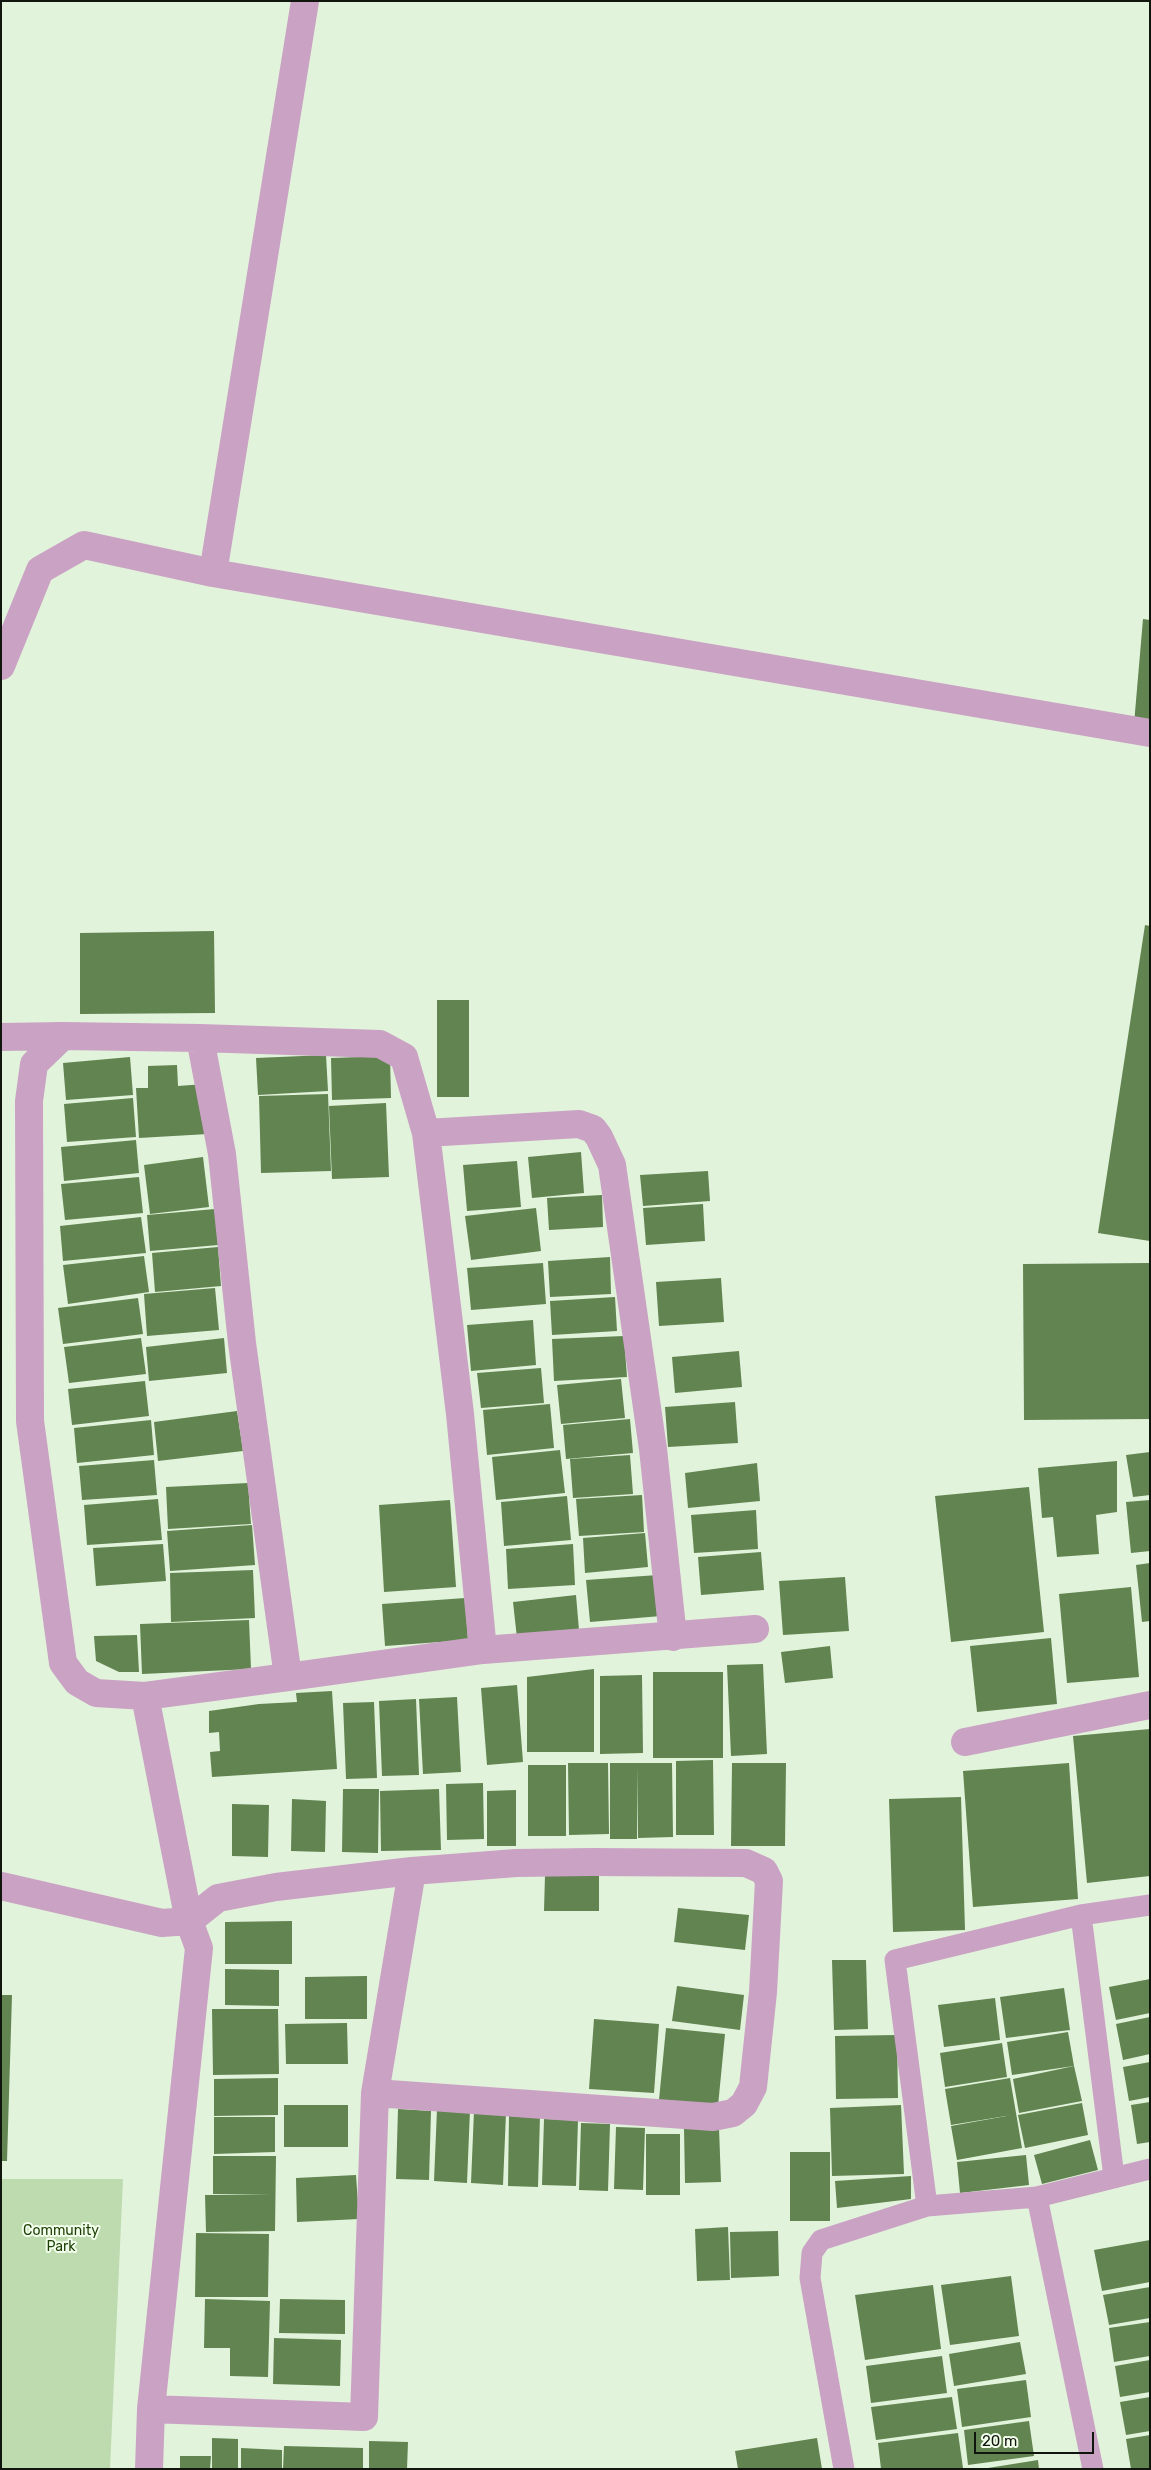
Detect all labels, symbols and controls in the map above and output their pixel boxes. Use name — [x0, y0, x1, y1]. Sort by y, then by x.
park label: Community Park — [23, 2223, 99, 2256]
scale bar — [976, 2422, 1096, 2454]
text: 20 m — [982, 2432, 1017, 2450]

